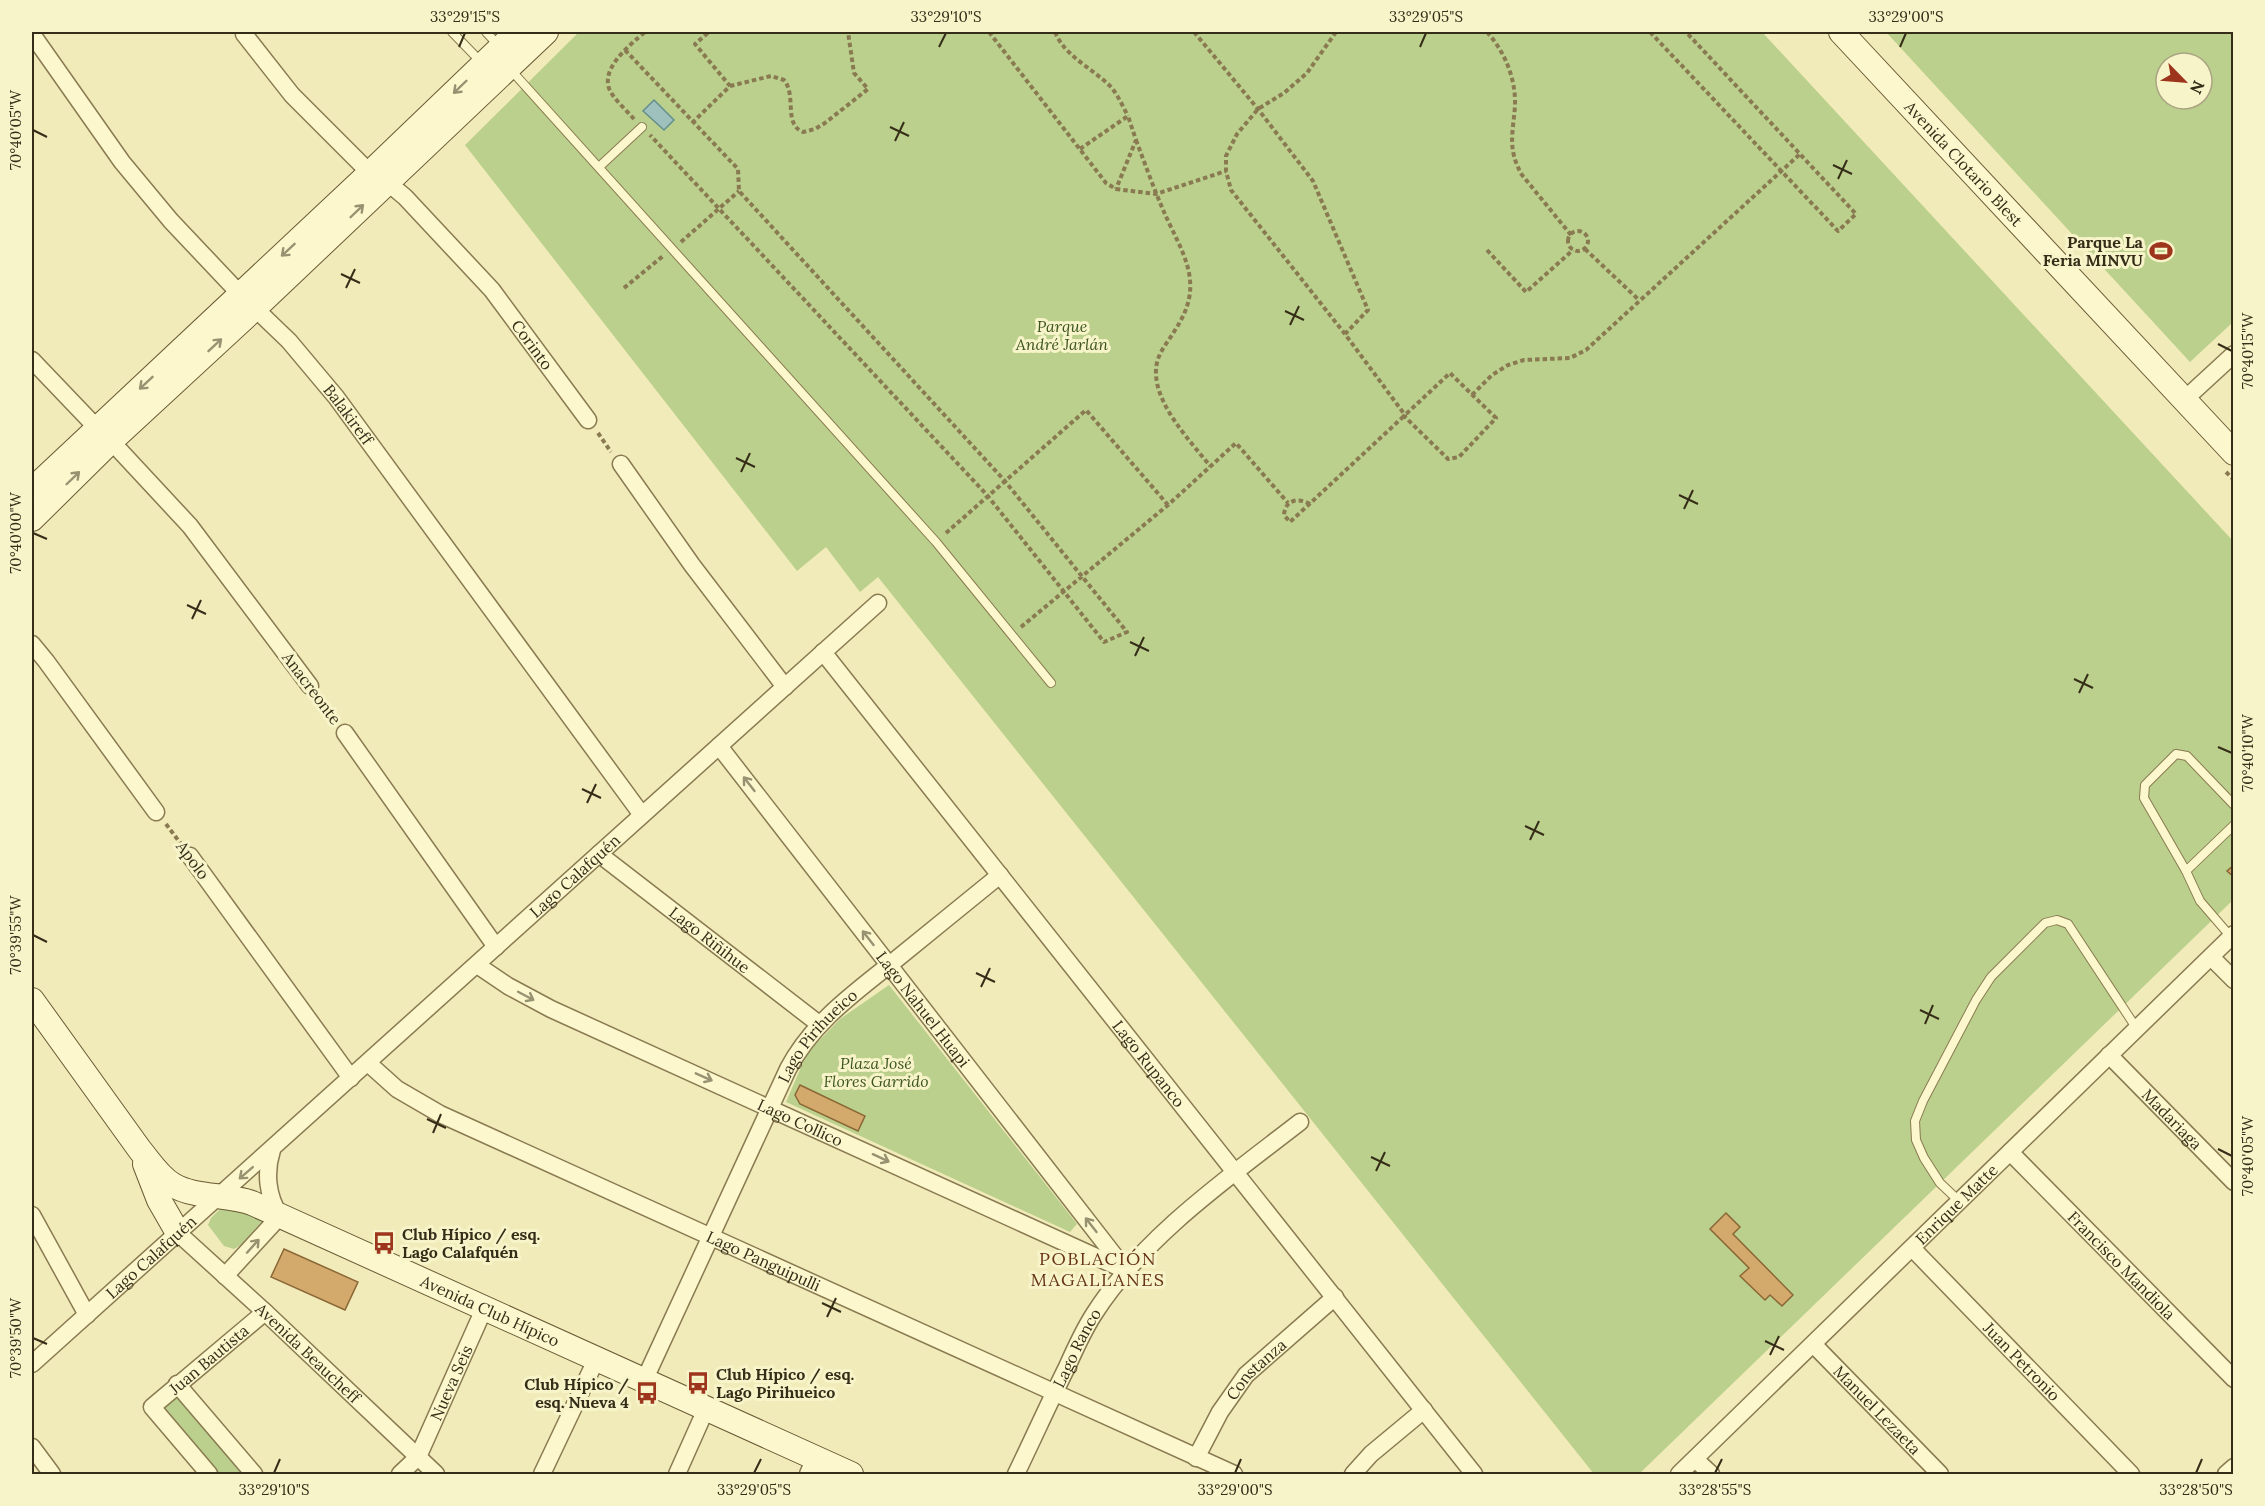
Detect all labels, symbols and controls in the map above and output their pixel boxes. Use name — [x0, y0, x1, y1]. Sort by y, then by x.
text: 33°29'15"S — [430, 7, 500, 26]
text: 33°29'10"S — [910, 7, 982, 26]
text: 33°29'05"S — [1389, 7, 1463, 26]
text: 33°29'00"S — [1869, 7, 1943, 26]
north arrow — [2154, 51, 2214, 111]
text: N — [2186, 78, 2209, 97]
one-way arrow — [453, 79, 468, 93]
text: 70°40'05"W — [6, 89, 25, 170]
street label: Avenida Clotario Blest — [1900, 96, 2027, 231]
one-way arrow — [350, 204, 365, 218]
place label: Parque La Feria MINVU — [2043, 232, 2144, 270]
sports icon: Parque La Feria MINVU — [2148, 238, 2174, 264]
one-way arrow — [281, 242, 296, 256]
text: 70°40'15"W — [2238, 312, 2257, 389]
street label: Corinto — [507, 316, 557, 374]
park label: Parque André Jarlán — [1015, 316, 1108, 354]
one-way arrow — [208, 338, 223, 352]
one-way arrow — [138, 376, 153, 390]
street label: Balakireff — [319, 380, 378, 450]
one-way arrow — [66, 471, 81, 486]
text: 70°40'00"W — [6, 491, 25, 574]
street label: Anacreonte — [278, 647, 346, 728]
text: 70°40'10"W — [2238, 713, 2257, 792]
one-way arrow — [742, 777, 755, 793]
street label: Lago Calafquén — [525, 830, 624, 922]
street label: Apolo — [172, 836, 214, 883]
text: 70°39'55"W — [6, 894, 25, 974]
street label: Lago Riñihue — [665, 902, 754, 977]
one-way arrow — [862, 931, 875, 947]
street label: Lago Nahuel Huapi — [872, 947, 974, 1071]
street label: Lago Pirihueico — [773, 985, 861, 1086]
one-way arrow — [517, 991, 535, 1002]
street label: Lago Rupanco — [1108, 1016, 1189, 1111]
park label: Plaza José Flores Garrido — [823, 1053, 929, 1091]
one-way arrow — [694, 1072, 712, 1084]
street label: Madariaga — [2138, 1084, 2206, 1154]
street label: Lago Collico — [754, 1094, 846, 1150]
text: 70°40'05"W — [2238, 1115, 2257, 1196]
one-way arrow — [871, 1153, 889, 1165]
street label: Enrique Matte — [1911, 1159, 2002, 1249]
one-way arrow — [239, 1166, 254, 1180]
street label: Francisco Mandiola — [2064, 1207, 2180, 1324]
street label: Lago Calafquén — [102, 1211, 201, 1303]
one-way arrow — [1084, 1217, 1097, 1233]
place label: Club Hípico / esq. Lago Calafquén — [402, 1224, 541, 1262]
street label: Lago Panguipulli — [703, 1226, 824, 1295]
bus stop icon: Club Hípico / esq. Lago Calafquén — [371, 1230, 397, 1256]
one-way arrow — [246, 1239, 260, 1254]
district label: POBLACIÓN MAGALLANES — [1030, 1247, 1166, 1291]
street label: Avenida Club Hípico — [417, 1270, 563, 1351]
text: 70°39'50"W — [6, 1297, 25, 1378]
street label: Avenida Beaucheff — [251, 1298, 366, 1408]
street label: Lago Ranco — [1048, 1304, 1105, 1391]
street label: Juan Petronio — [1979, 1317, 2065, 1405]
street label: Juan Bautista — [164, 1320, 253, 1399]
street label: Constanza — [1222, 1334, 1290, 1404]
street label: Nueva Seis — [426, 1342, 477, 1424]
street label: Manuel Lezaeta — [1829, 1361, 1925, 1459]
place label: Club Hípico / esq. Lago Pirihueico — [716, 1364, 855, 1402]
bus stop icon: Club Hípico / esq. Lago Pirihueico — [685, 1370, 711, 1396]
place label: Club Hípico / esq. Nueva 4 — [524, 1374, 629, 1412]
bus stop icon: Club Hípico / esq. Nueva 4 — [634, 1380, 660, 1406]
text: 33°29'10"S — [238, 1480, 310, 1499]
text: 33°29'05"S — [717, 1480, 791, 1499]
text: 33°29'00"S — [1198, 1480, 1272, 1499]
text: 33°28'55"S — [1679, 1480, 1751, 1499]
text: 33°28'50"S — [2159, 1480, 2233, 1499]

